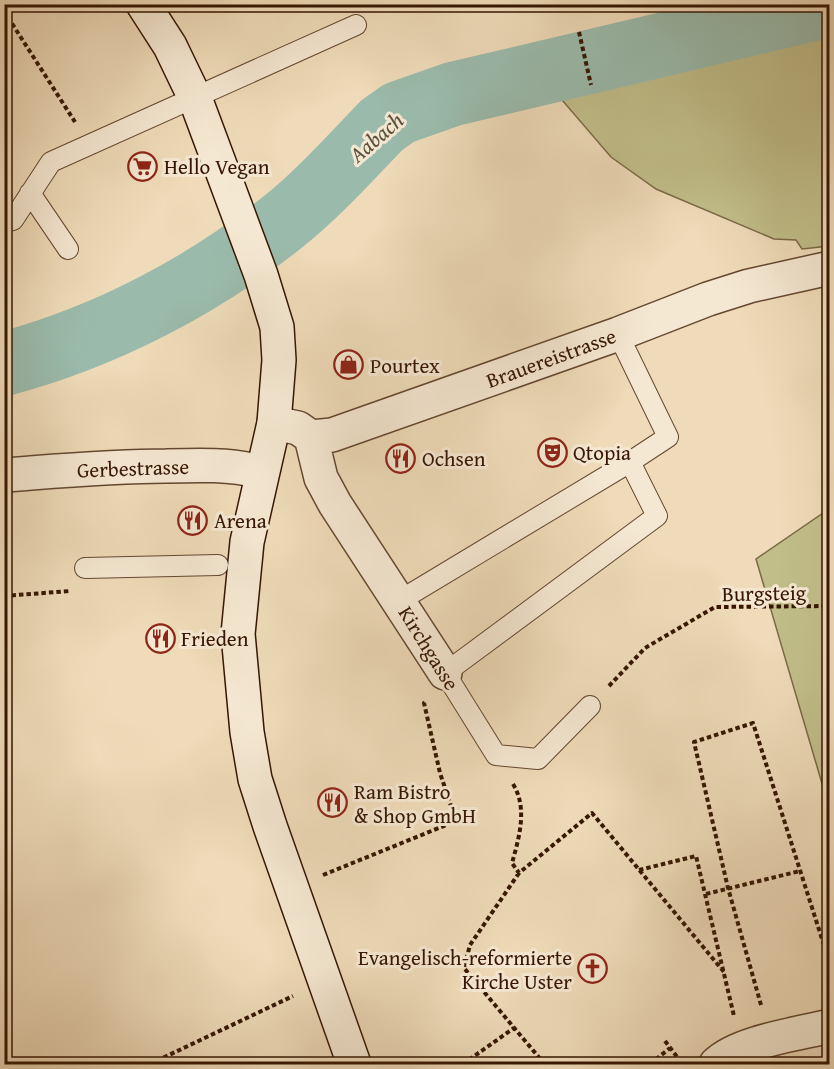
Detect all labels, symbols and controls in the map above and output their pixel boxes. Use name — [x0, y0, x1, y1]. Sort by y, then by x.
water label: Aabach — [341, 104, 410, 170]
supermarket icon: Hello Vegan — [127, 150, 159, 182]
place label: Hello Vegan — [164, 151, 270, 182]
street label: Brauereistrasse — [482, 320, 620, 396]
shop icon: Pourtex — [333, 349, 365, 381]
place label: Pourtex — [370, 350, 440, 381]
theatre icon: Qtopia — [536, 436, 568, 468]
place label: Qtopia — [573, 437, 631, 468]
restaurant icon: Ochsen — [385, 442, 417, 474]
place label: Ochsen — [422, 443, 486, 474]
street label: Gerbestrasse — [76, 451, 190, 485]
restaurant icon: Arena — [177, 504, 209, 536]
place label: Arena — [214, 505, 267, 536]
street label: Burgsteig — [722, 577, 807, 609]
street label: Kirchgasse — [391, 600, 467, 696]
restaurant icon: Frieden — [144, 622, 176, 654]
place label: Frieden — [181, 623, 249, 654]
place label: Ram Bistro & Shop GmbH — [354, 776, 476, 831]
restaurant icon: Ram Bistro & Shop GmbH — [317, 787, 349, 819]
place label: Evangelisch-reformierte Kirche Uster — [358, 942, 572, 997]
church icon: Evangelisch-reformierte Kirche Uster — [577, 953, 609, 985]

